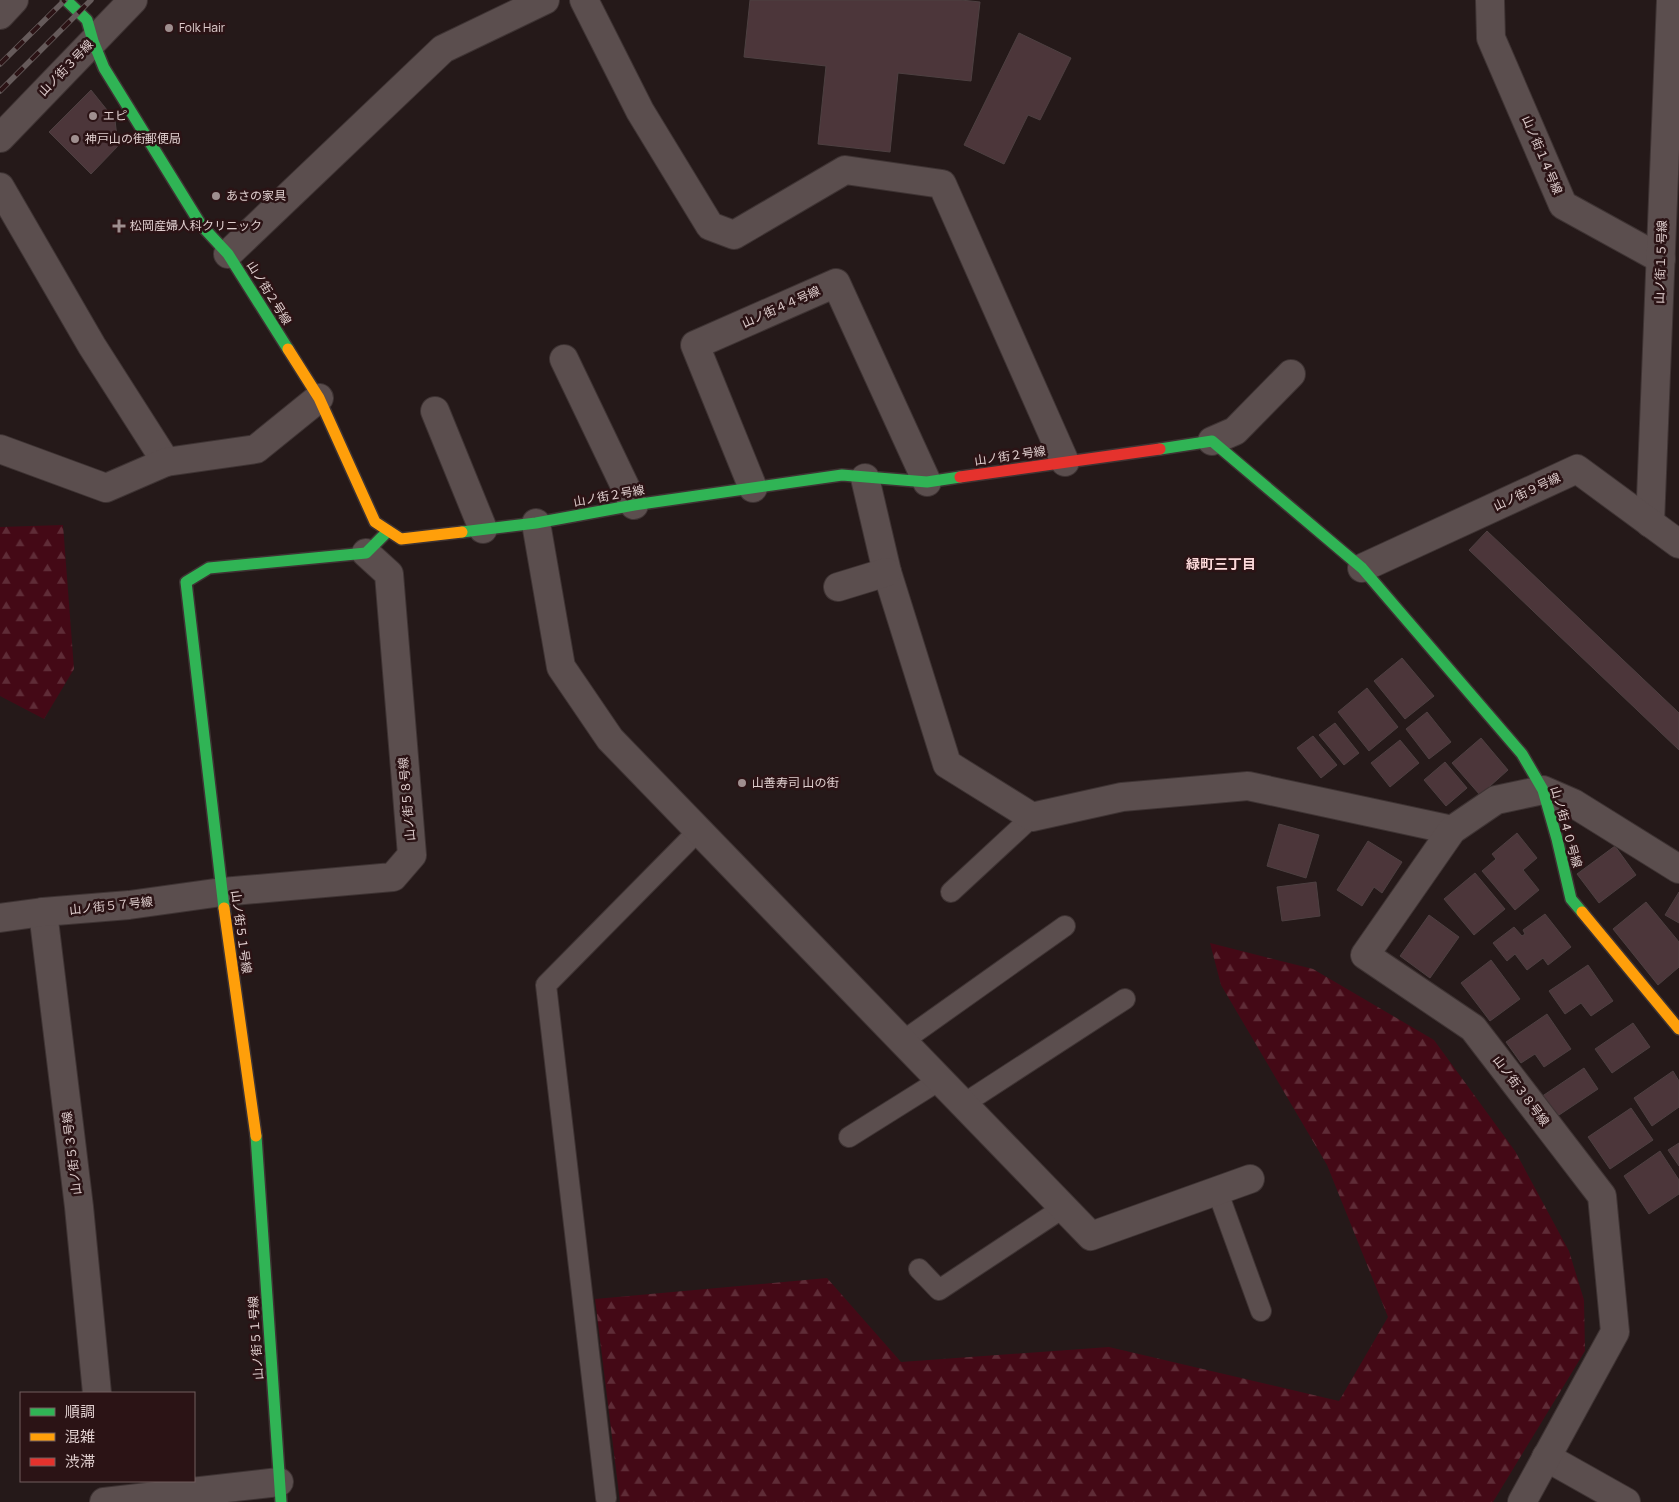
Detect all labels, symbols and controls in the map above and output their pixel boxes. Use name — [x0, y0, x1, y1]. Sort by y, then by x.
place label: Folk Hair — [179, 19, 226, 36]
marker: Folk Hair — [163, 22, 175, 34]
street label: 山ノ街３号線 — [35, 36, 97, 99]
place label: エピ — [103, 107, 127, 124]
marker: エピ — [87, 110, 99, 122]
street label: 山ノ街１４号線 — [1518, 113, 1567, 197]
place label: 神戸山の街郵便局 — [85, 130, 181, 147]
marker: 神戸山の街郵便局 — [69, 133, 81, 145]
place label: あさの家具 — [226, 187, 286, 204]
marker: あさの家具 — [210, 190, 222, 202]
place label: 松岡産婦人科クリニック — [130, 217, 262, 234]
marker: 松岡産婦人科クリニック — [112, 219, 126, 233]
street label: 山ノ街１５号線 — [1651, 220, 1670, 304]
street label: 山ノ街２号線 — [243, 258, 296, 328]
street label: 山ノ街４４号線 — [739, 282, 823, 331]
street label: 山ノ街２号線 — [973, 442, 1047, 469]
street label: 山ノ街９号線 — [1491, 469, 1563, 514]
street label: 山ノ街２号線 — [572, 481, 646, 510]
district label: 緑町三丁目 — [1186, 554, 1256, 573]
street label: 山ノ街５８号線 — [394, 756, 419, 842]
place label: 山善寿司 山の街 — [752, 774, 838, 791]
marker: 山善寿司 山の街 — [736, 777, 748, 789]
street label: 山ノ街４０号線 — [1547, 784, 1586, 870]
street label: 山ノ街５１号線 — [227, 889, 256, 975]
street label: 山ノ街５７号線 — [68, 893, 154, 918]
street label: 山ノ街３８号線 — [1489, 1052, 1553, 1129]
street label: 山ノ街５３号線 — [58, 1110, 85, 1196]
street label: 山ノ街５１号線 — [244, 1296, 267, 1381]
legend — [20, 1392, 195, 1482]
text: 順調 — [65, 1401, 95, 1422]
text: 混雑 — [65, 1426, 95, 1447]
text: 渋滞 — [65, 1451, 95, 1472]

